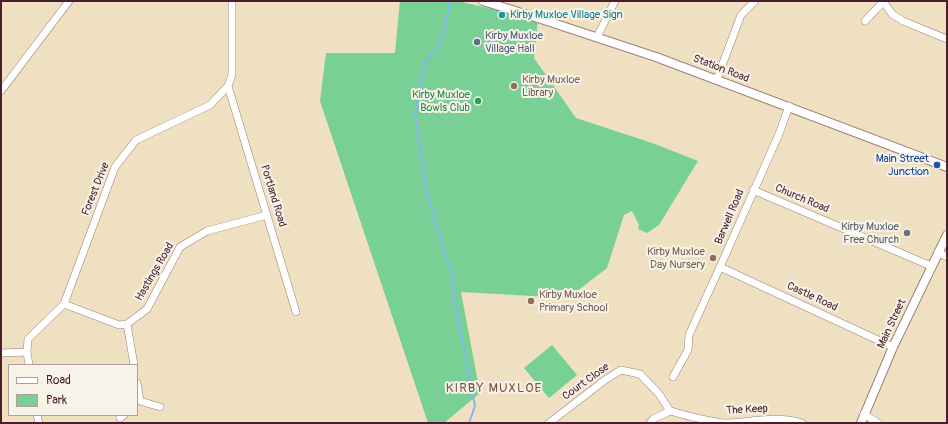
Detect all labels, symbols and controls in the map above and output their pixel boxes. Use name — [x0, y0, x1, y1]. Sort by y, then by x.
place label: Kirby Muxloe Village Sign — [510, 8, 623, 22]
marker: Kirby Muxloe Village Sign — [497, 10, 507, 20]
place label: Kirby Muxloe Village Hall — [485, 29, 543, 55]
marker: Kirby Muxloe Village Hall — [472, 37, 482, 47]
street label: Station Road — [691, 52, 751, 86]
place label: Kirby Muxloe Library — [522, 73, 580, 99]
marker: Kirby Muxloe Library — [509, 81, 519, 91]
place label: Kirby Muxloe Bowls Club — [412, 88, 470, 114]
marker: Kirby Muxloe Bowls Club — [473, 96, 483, 106]
place label: Main Street Junction — [876, 152, 929, 178]
street label: Forest Drive — [79, 160, 113, 218]
marker: Main Street Junction — [932, 160, 942, 170]
street label: Portland Road — [257, 163, 289, 229]
street label: Church Road — [773, 182, 831, 216]
street label: Barwell Road — [712, 187, 748, 247]
place label: Kirby Muxloe Free Church — [841, 220, 899, 246]
marker: Kirby Muxloe Free Church — [902, 228, 912, 238]
street label: Hastings Road — [133, 241, 177, 303]
place label: Kirby Muxloe Day Nursery — [647, 245, 705, 271]
marker: Kirby Muxloe Day Nursery — [708, 253, 718, 263]
street label: Castle Road — [785, 280, 839, 314]
place label: Kirby Muxloe Primary School — [539, 288, 608, 314]
marker: Kirby Muxloe Primary School — [526, 296, 536, 306]
street label: Main Street — [875, 297, 909, 351]
street label: Court Close — [560, 361, 612, 403]
legend — [8, 364, 138, 416]
text: Road — [46, 373, 71, 388]
district label: KIRBY MUXLOE — [446, 381, 542, 397]
text: Park — [46, 393, 67, 408]
street label: The Keep — [726, 402, 768, 418]

